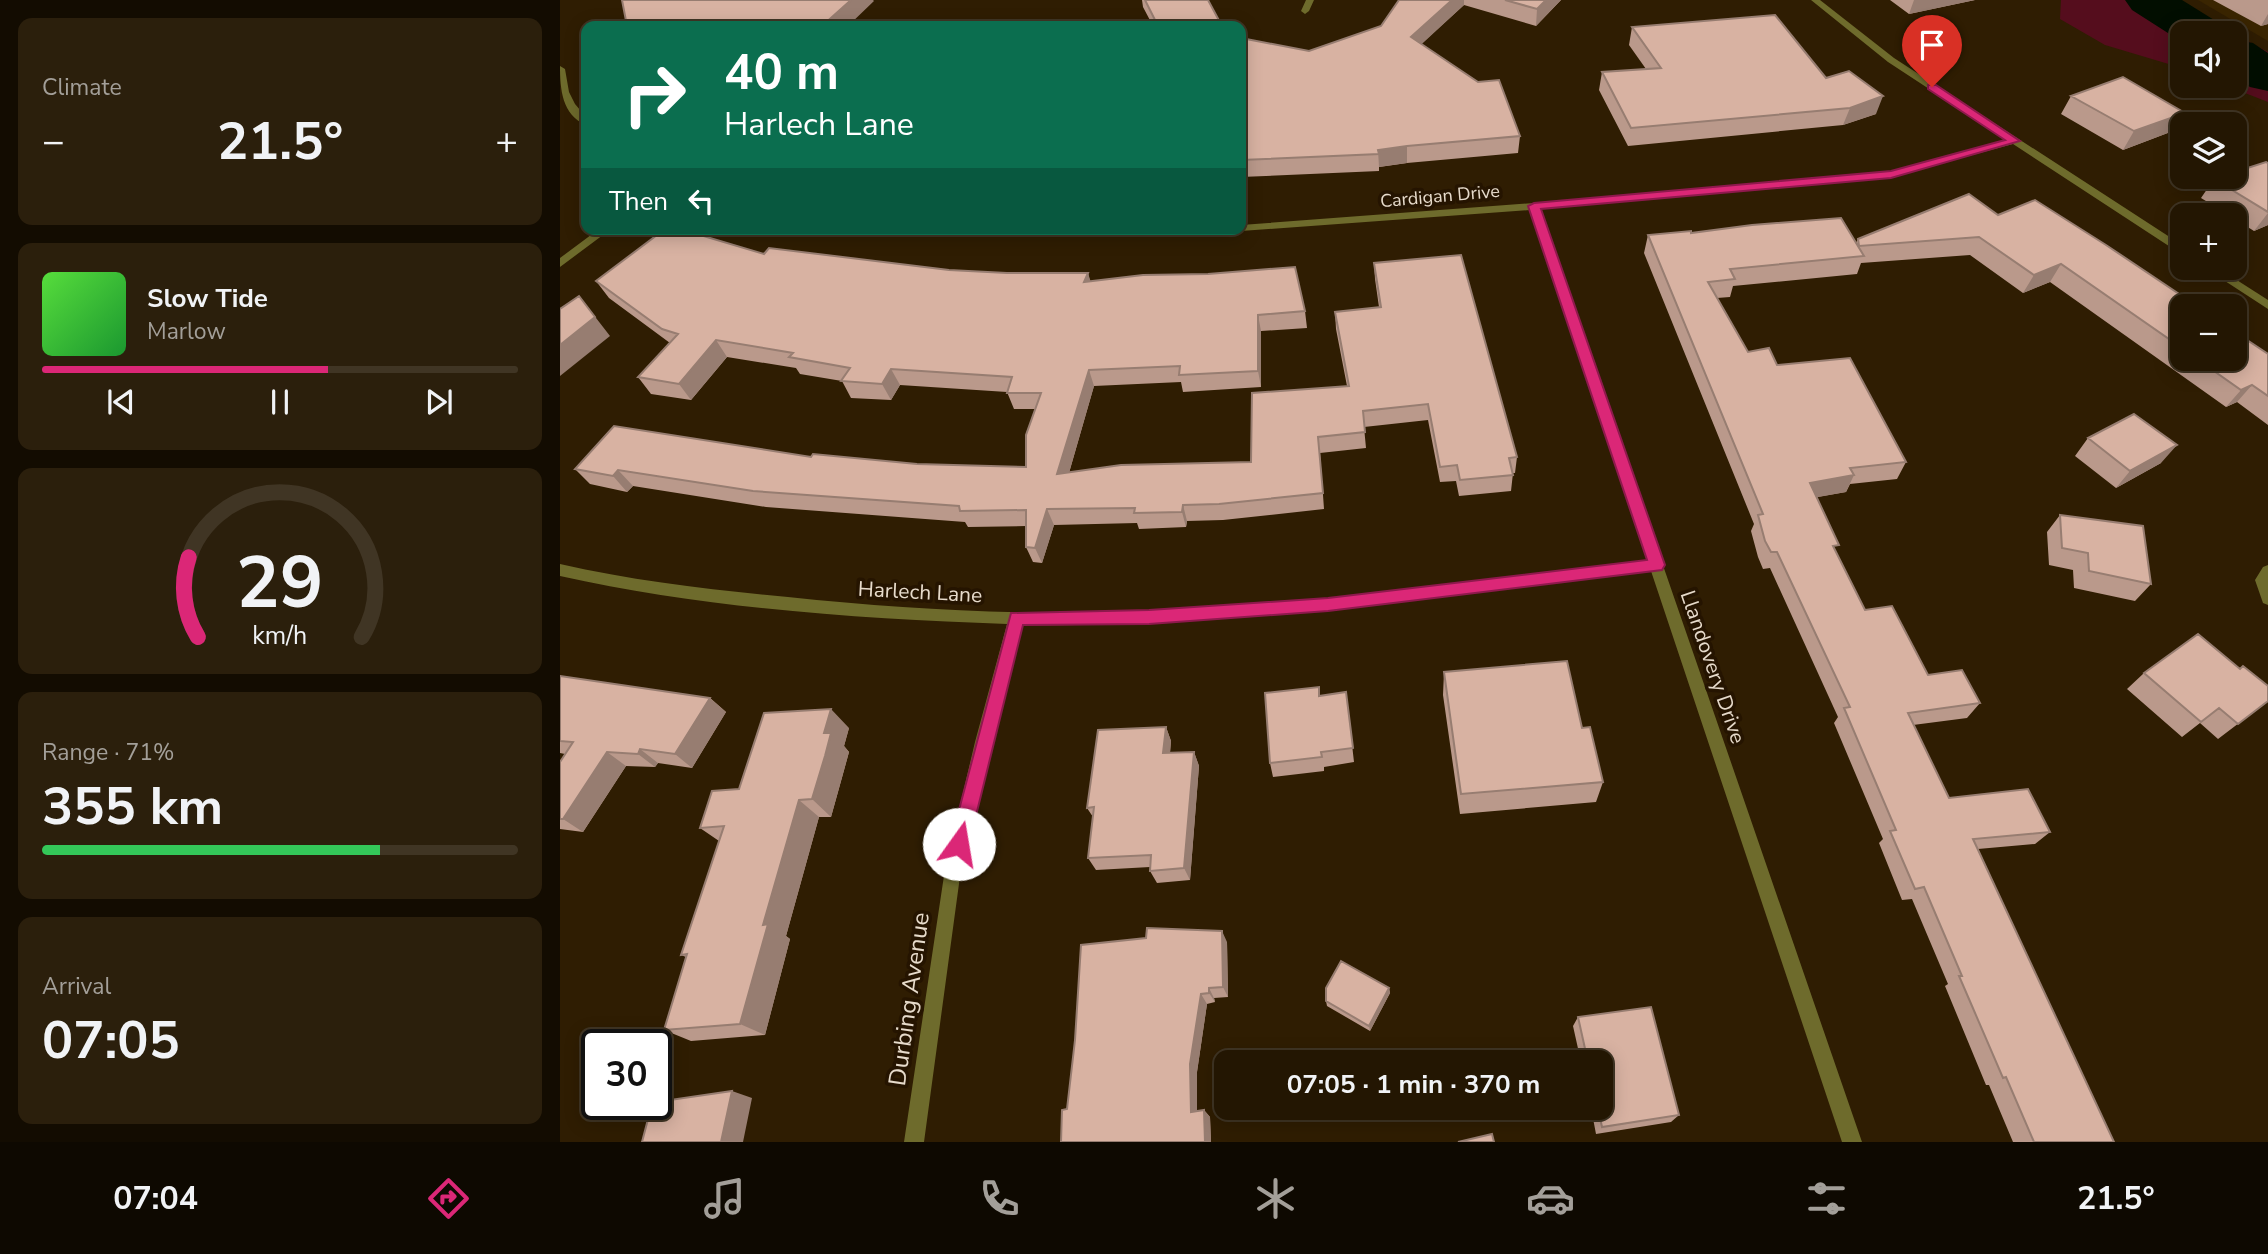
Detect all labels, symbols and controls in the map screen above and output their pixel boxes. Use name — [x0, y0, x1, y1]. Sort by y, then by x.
pin — [1902, 15, 1962, 87]
map controls — [2170, 21, 2247, 371]
button: sound — [2170, 21, 2247, 98]
icon: arrive — [1913, 26, 1951, 64]
text: 40 m — [724, 39, 839, 106]
icon: right — [609, 49, 700, 140]
text: Climate — [42, 72, 122, 103]
text: Harlech Lane — [724, 103, 914, 146]
text: 21.5° — [217, 106, 343, 177]
button: layers — [2170, 112, 2247, 189]
text: − — [42, 116, 65, 167]
text: + — [495, 116, 518, 167]
street label: Cardigan Drive — [1379, 179, 1501, 213]
icon: left — [682, 182, 720, 220]
text: Then — [609, 184, 668, 219]
button: + — [2170, 203, 2247, 280]
text: Slow Tide — [147, 281, 268, 316]
button: − — [2170, 294, 2247, 371]
text: Marlow — [147, 316, 226, 347]
icon: previous — [102, 383, 140, 421]
icon: pause — [261, 383, 299, 421]
icon: next — [420, 383, 458, 421]
text: 29 — [236, 533, 324, 633]
street label: Harlech Lane — [857, 575, 983, 609]
street label: Llandovery Drive — [1674, 587, 1752, 747]
text: km/h — [252, 619, 308, 653]
text: Range · 71% — [42, 737, 174, 768]
text: 355 km — [42, 771, 223, 842]
position arrow — [922, 807, 996, 881]
street label: Durbing Avenue — [881, 910, 937, 1088]
text: Arrival — [42, 971, 111, 1002]
text: 07:05 — [42, 1005, 180, 1076]
speed limit sign: 30 — [581, 1029, 672, 1120]
text: 07:05 · 1 min · 370 m — [1287, 1067, 1540, 1102]
icon: directions — [424, 1174, 473, 1223]
icon: music — [700, 1174, 749, 1223]
icon: phone — [975, 1174, 1024, 1223]
icon: climate — [1251, 1174, 1300, 1223]
icon: car — [1526, 1174, 1575, 1223]
icon: filters — [1802, 1174, 1851, 1223]
text: 07:04 — [113, 1177, 198, 1220]
text: 21.5° — [2077, 1177, 2155, 1220]

